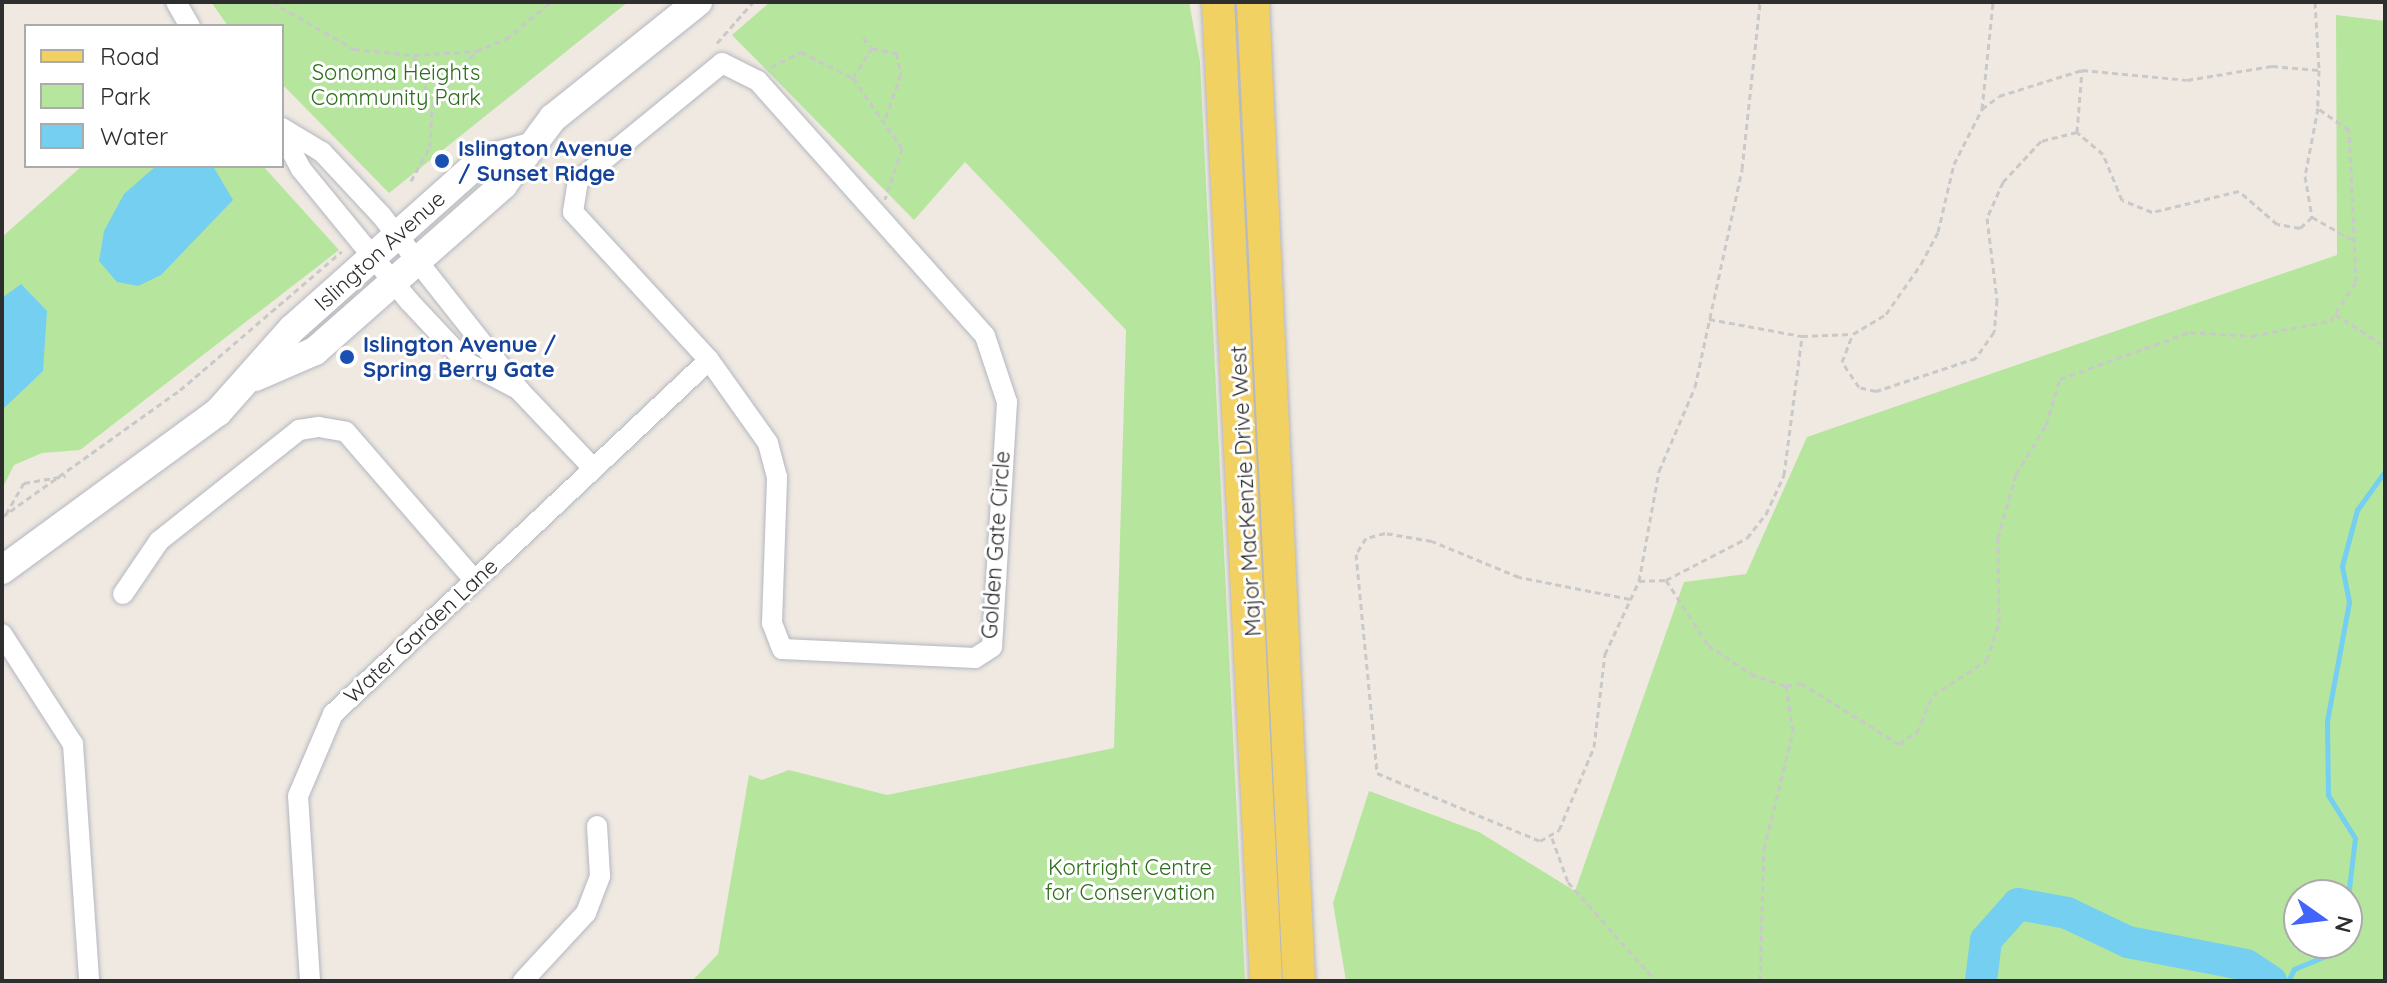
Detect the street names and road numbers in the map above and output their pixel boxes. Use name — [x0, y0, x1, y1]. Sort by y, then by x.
street label: Islington Avenue — [309, 185, 451, 317]
street label: Major MacKenzie Drive West — [1225, 345, 1267, 637]
street label: Golden Gate Circle — [976, 450, 1016, 640]
street label: Water Garden Lane — [339, 553, 503, 709]

